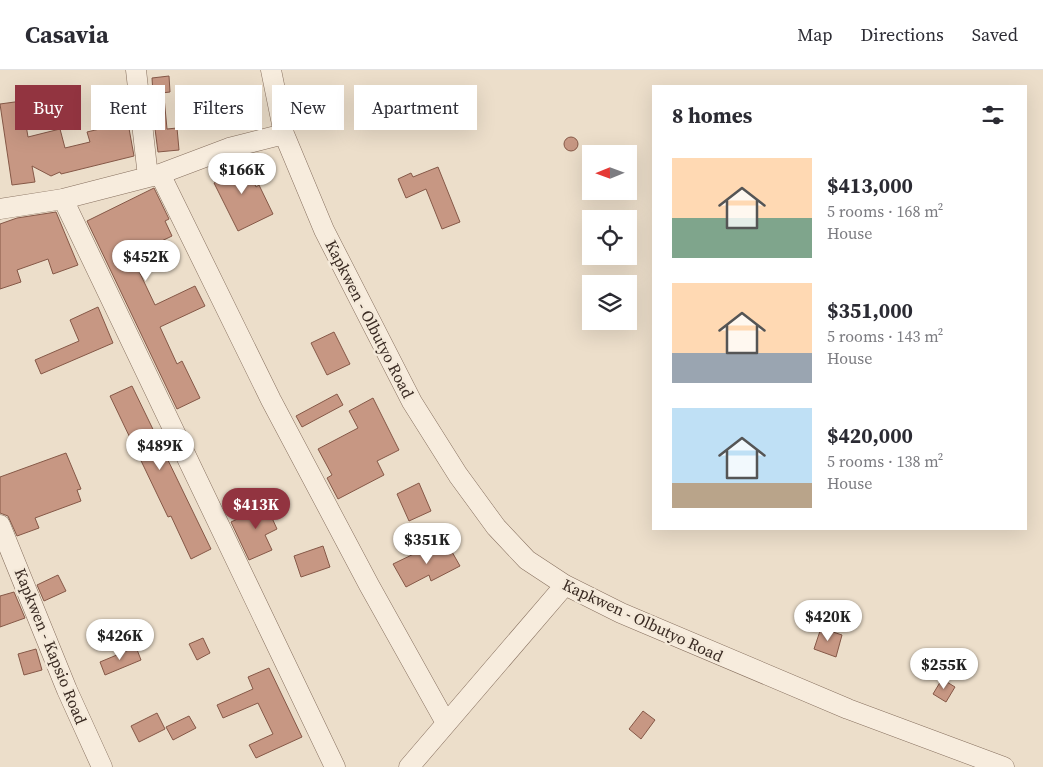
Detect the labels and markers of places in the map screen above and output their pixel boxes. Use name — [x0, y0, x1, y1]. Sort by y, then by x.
pin: $166K — [207, 152, 277, 195]
pin: $452K — [111, 240, 181, 282]
pin: $489K — [125, 428, 195, 471]
pin: $413K — [221, 488, 291, 530]
pin: $351K — [392, 522, 462, 565]
pin: $420K — [793, 600, 863, 642]
pin: $426K — [85, 618, 155, 661]
pin: $255K — [909, 648, 979, 690]

